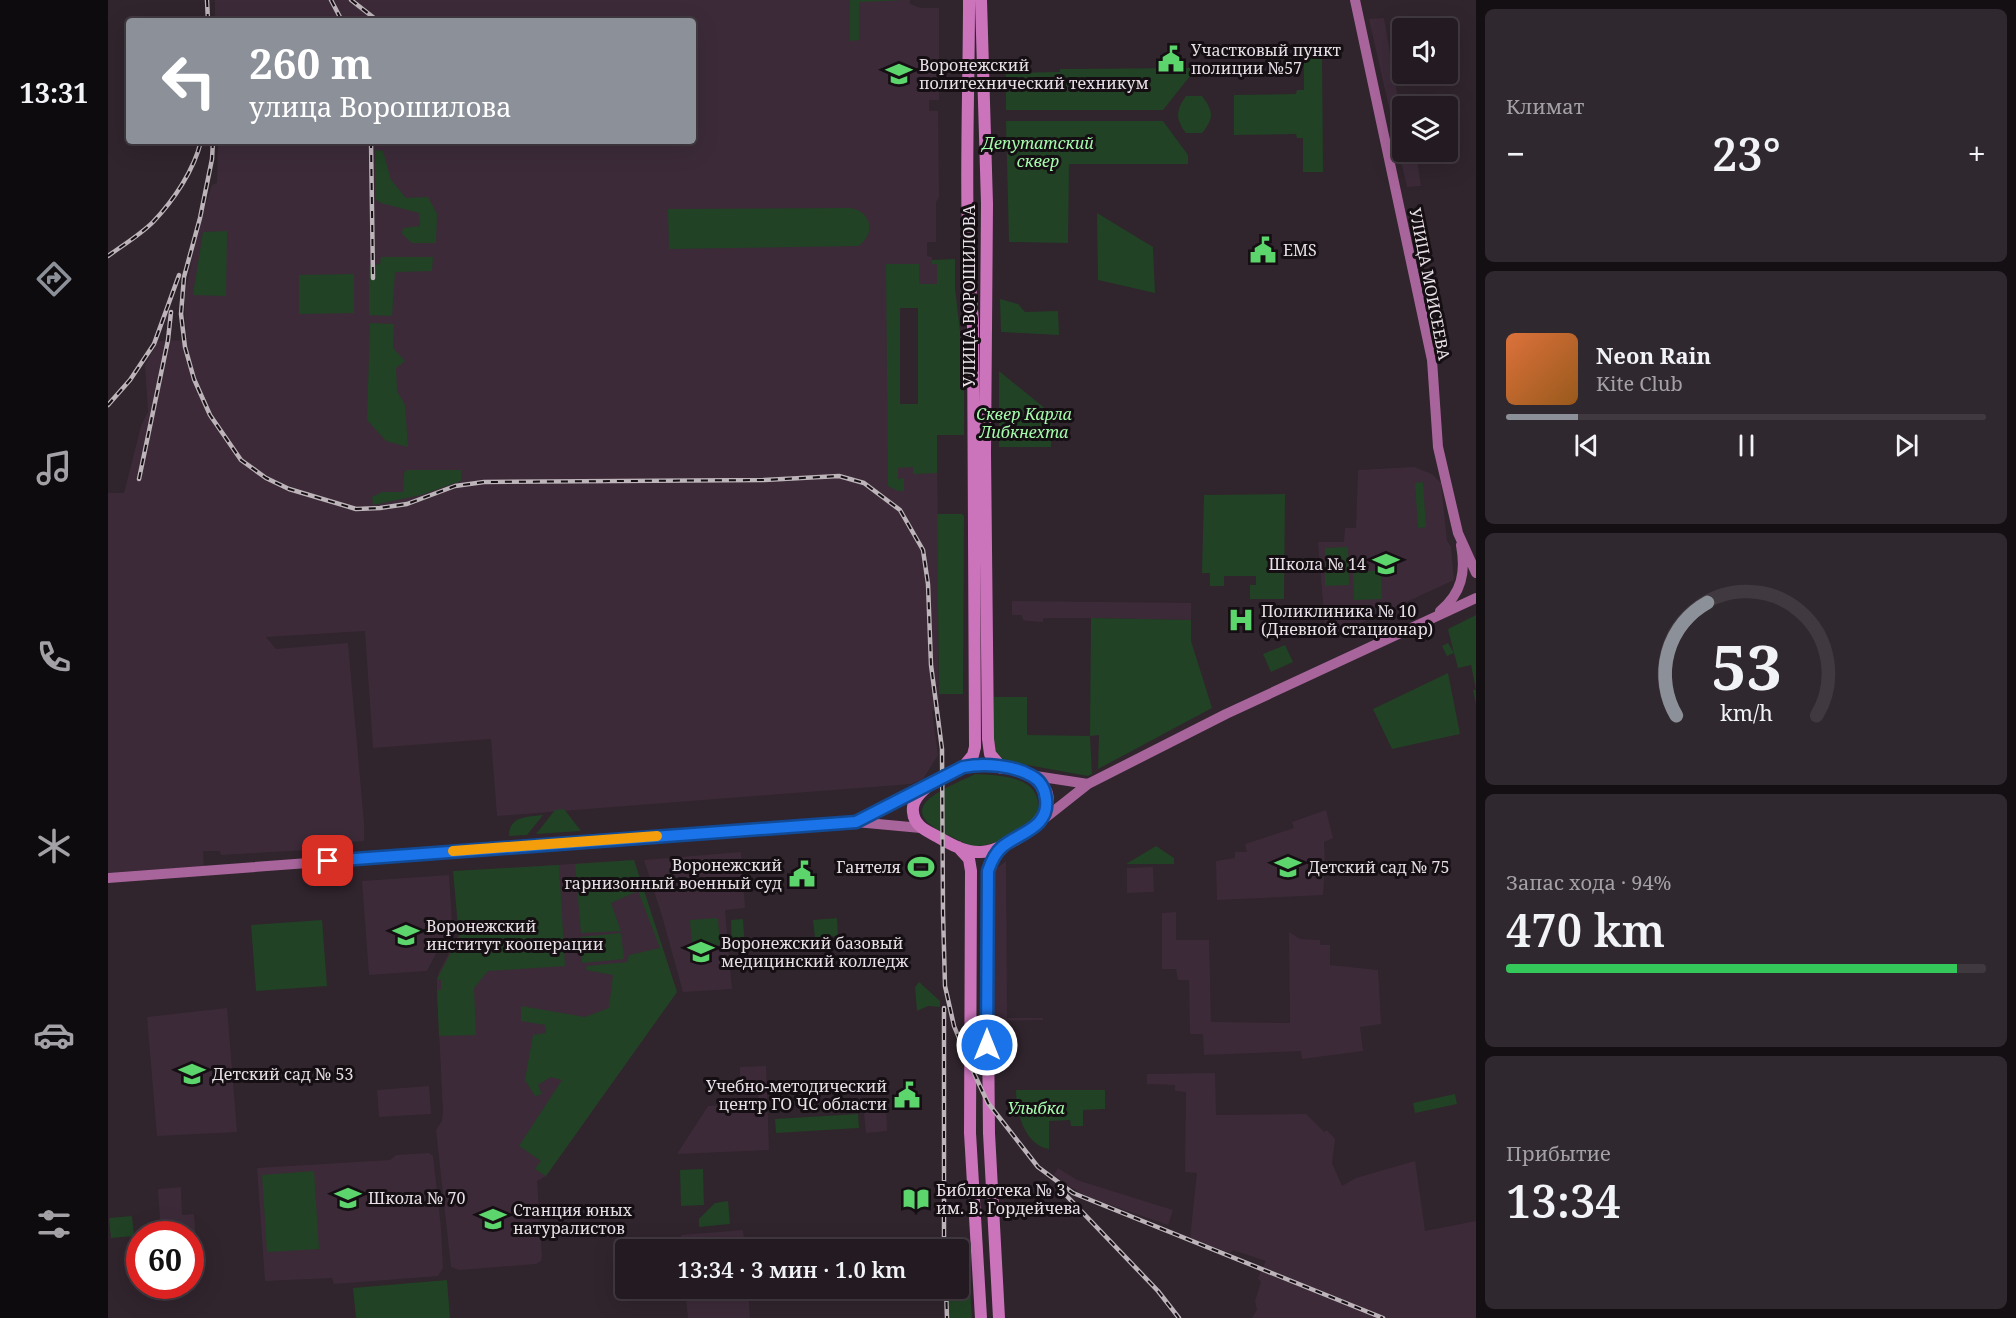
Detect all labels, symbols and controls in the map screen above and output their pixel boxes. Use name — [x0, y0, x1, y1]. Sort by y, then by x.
map controls — [1392, 18, 1458, 162]
button: sound — [1392, 18, 1458, 84]
text: 260 m — [249, 34, 373, 91]
place label: Участковый пункт полиции №57 — [1191, 39, 1342, 79]
icon: left — [150, 42, 228, 120]
public building icon: Участковый пункт полиции №57 — [1156, 44, 1186, 74]
place label: Воронежский политехнический техникум — [919, 54, 1149, 94]
school or university icon: Воронежский политехнический техникум — [884, 59, 914, 89]
text: 13:31 — [19, 74, 89, 111]
text: улица Ворошилова — [249, 88, 512, 125]
text: Климат — [1506, 93, 1584, 120]
button: layers — [1392, 96, 1458, 162]
text: 23° — [1712, 123, 1781, 184]
text: − — [1506, 131, 1525, 176]
text: + — [1968, 131, 1986, 176]
park label: Депутатский сквер — [980, 132, 1094, 172]
street label: УЛИЦА ВОРОШИЛОВА — [958, 204, 980, 387]
street label: УЛИЦА МОИСЕЕВА — [1404, 206, 1456, 363]
public building icon: EMS — [1248, 235, 1278, 265]
place label: EMS — [1283, 239, 1317, 261]
icon: directions — [33, 258, 75, 300]
text: Neon Rain — [1596, 340, 1711, 370]
text: Kite Club — [1596, 370, 1683, 397]
park label: Сквер Карла Либкнехта — [976, 403, 1072, 443]
icon: previous — [1570, 429, 1603, 462]
icon: pause — [1730, 429, 1763, 462]
icon: next — [1890, 429, 1923, 462]
icon: music — [33, 447, 75, 489]
school or university icon: Школа № 14 — [1371, 549, 1401, 579]
place label: Школа № 14 — [1269, 553, 1366, 575]
place label: Поликлиника № 10 (Дневной стационар) — [1261, 600, 1433, 640]
hospital icon: Поликлиника № 10 (Дневной стационар) — [1226, 605, 1256, 635]
text: 53 — [1711, 623, 1781, 708]
icon: phone — [33, 636, 75, 678]
text: km/h — [1720, 698, 1773, 727]
icon: climate — [33, 825, 75, 867]
pin — [302, 835, 353, 886]
icon: arrive — [311, 844, 344, 877]
sports icon: Гантеля — [906, 852, 936, 882]
school or university icon: Детский сад № 75 — [1273, 852, 1303, 882]
place label: Воронежский гарнизонный военный суд — [564, 854, 782, 894]
place label: Гантеля — [836, 856, 901, 878]
place label: Детский сад № 75 — [1308, 856, 1450, 878]
public building icon: Воронежский гарнизонный военный суд — [787, 859, 817, 889]
text: Запас хода · 94% — [1506, 869, 1671, 896]
text: 470 km — [1506, 899, 1665, 960]
place label: Воронежский институт кооперации — [426, 915, 604, 955]
school or university icon: Воронежский институт кооперации — [391, 920, 421, 950]
place label: Воронежский базовый медицинский колледж — [721, 932, 908, 972]
school or university icon: Воронежский базовый медицинский колледж — [686, 937, 716, 967]
position arrow — [955, 1013, 1019, 1077]
icon: car — [33, 1014, 75, 1056]
school or university icon: Детский сад № 53 — [177, 1059, 207, 1089]
place label: Детский сад № 53 — [212, 1063, 354, 1085]
place label: Учебно-методический центр ГО ЧС области — [706, 1075, 887, 1115]
public building icon: Учебно-методический центр ГО ЧС области — [892, 1080, 922, 1110]
park label: Улыбка — [1007, 1097, 1065, 1119]
text: Прибытие — [1506, 1140, 1611, 1167]
text: 13:34 — [1506, 1170, 1621, 1231]
place label: Библиотека № 3 им. В. Гордейчева — [936, 1179, 1081, 1219]
school or university icon: Школа № 70 — [333, 1183, 363, 1213]
library icon: Библиотека № 3 им. В. Гордейчева — [901, 1184, 931, 1214]
place label: Школа № 70 — [368, 1187, 465, 1209]
place label: Станция юных натуралистов — [513, 1199, 633, 1239]
icon: filters — [33, 1203, 75, 1245]
school or university icon: Станция юных натуралистов — [478, 1204, 508, 1234]
speed limit sign: 60 — [126, 1221, 204, 1299]
text: 13:34 · 3 мин · 1.0 km — [678, 1254, 906, 1284]

